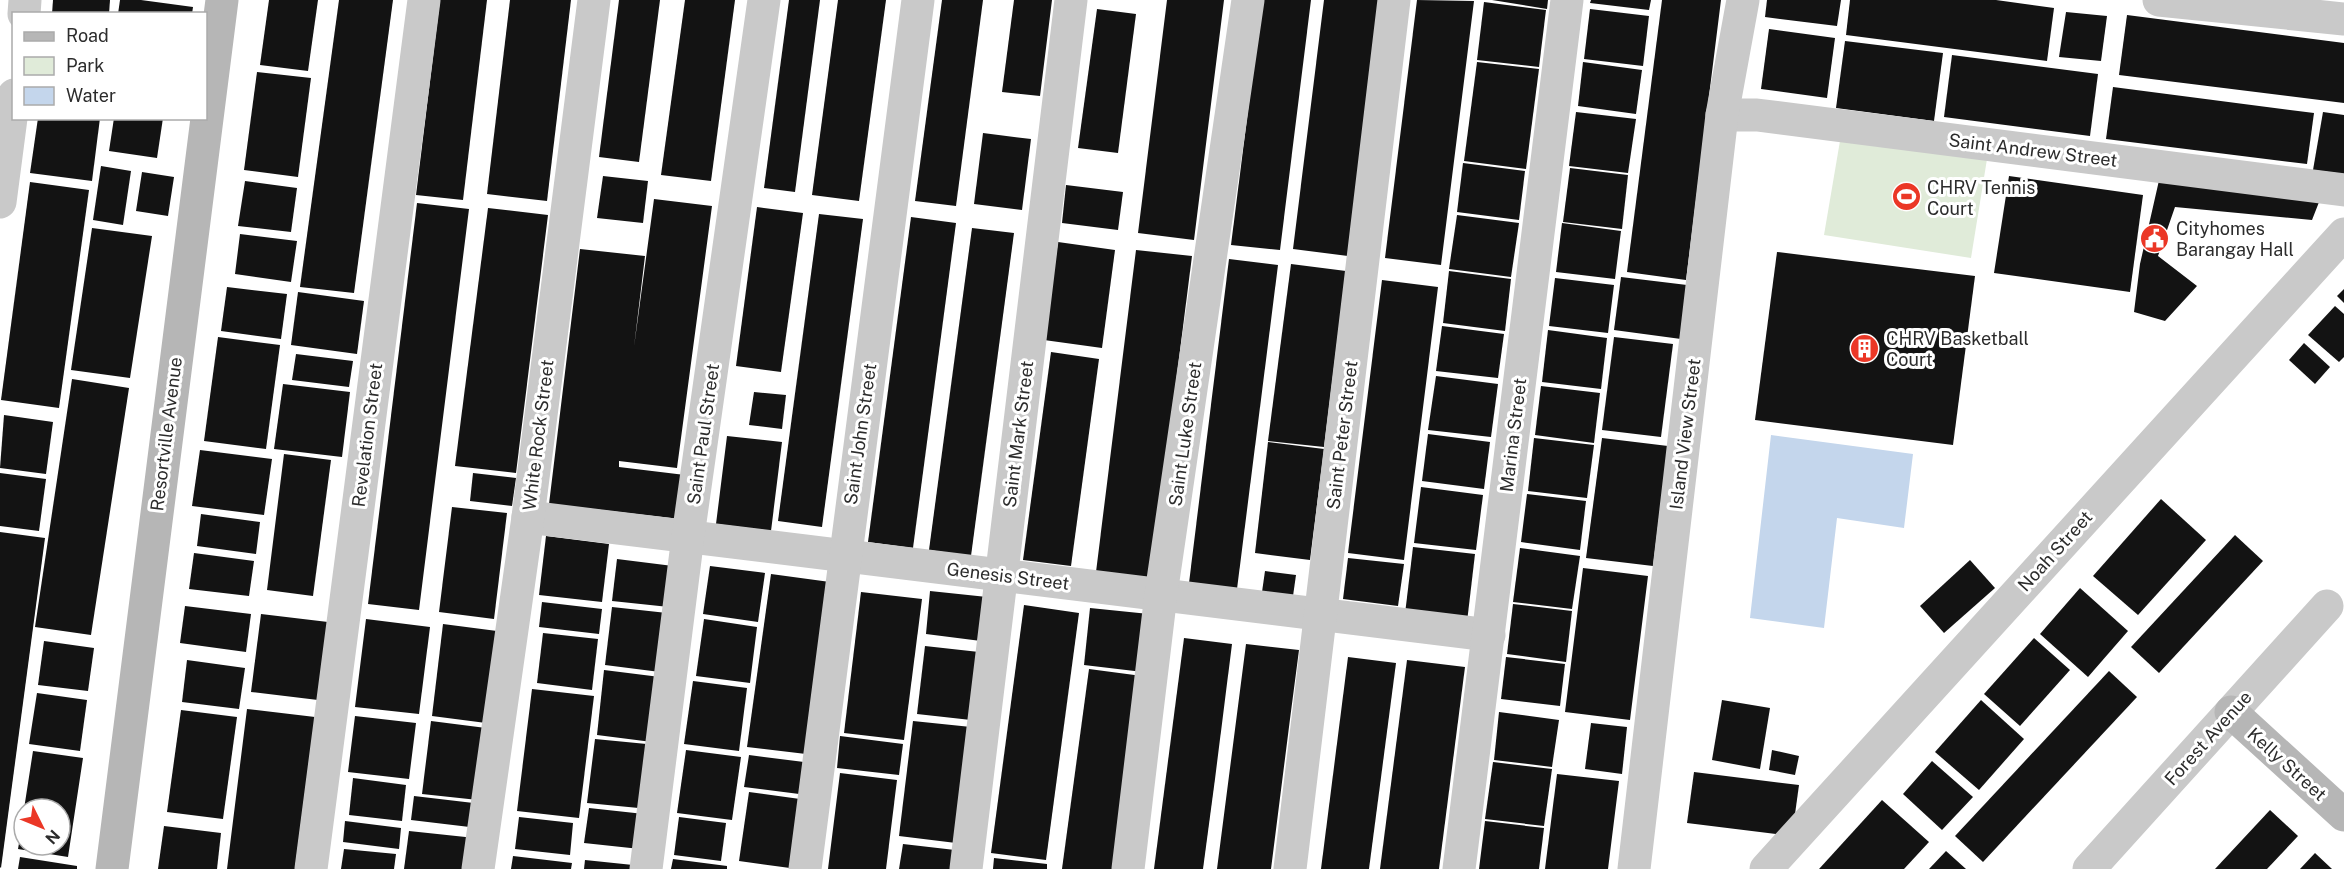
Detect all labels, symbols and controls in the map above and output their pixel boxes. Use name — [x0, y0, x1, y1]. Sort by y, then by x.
legend — [12, 12, 207, 120]
text: Road — [66, 25, 109, 46]
text: Park — [66, 55, 104, 76]
text: Water — [66, 85, 116, 106]
street label: Saint Andrew Street — [1947, 129, 2119, 171]
place label: CHRV Tennis Court — [1927, 177, 2035, 219]
sports icon: CHRV Tennis Court — [1890, 181, 1922, 213]
place label: Cityhomes Barangay Hall — [2176, 218, 2294, 260]
public building icon: Cityhomes Barangay Hall — [2139, 222, 2171, 254]
place label: CHRV Basketball Court — [1886, 328, 2029, 370]
building icon: CHRV Basketball Court — [1849, 332, 1881, 364]
street label: Resortville Avenue — [146, 356, 186, 512]
street label: Island View Street — [1665, 357, 1705, 511]
street label: White Rock Street — [518, 358, 558, 512]
street label: Saint Mark Street — [999, 359, 1037, 509]
street label: Saint Peter Street — [1322, 359, 1362, 511]
street label: Saint Luke Street — [1164, 360, 1206, 508]
street label: Revelation Street — [348, 362, 386, 508]
street label: Saint Paul Street — [683, 362, 723, 506]
street label: Saint John Street — [840, 362, 880, 506]
street label: Marina Street — [1496, 377, 1530, 493]
street label: Noah Street — [2013, 507, 2097, 595]
street label: Genesis Street — [945, 558, 1071, 594]
street label: Forest Avenue — [2160, 686, 2256, 790]
street label: Kelly Street — [2243, 723, 2331, 805]
north arrow — [12, 797, 72, 857]
text: N — [41, 826, 64, 848]

